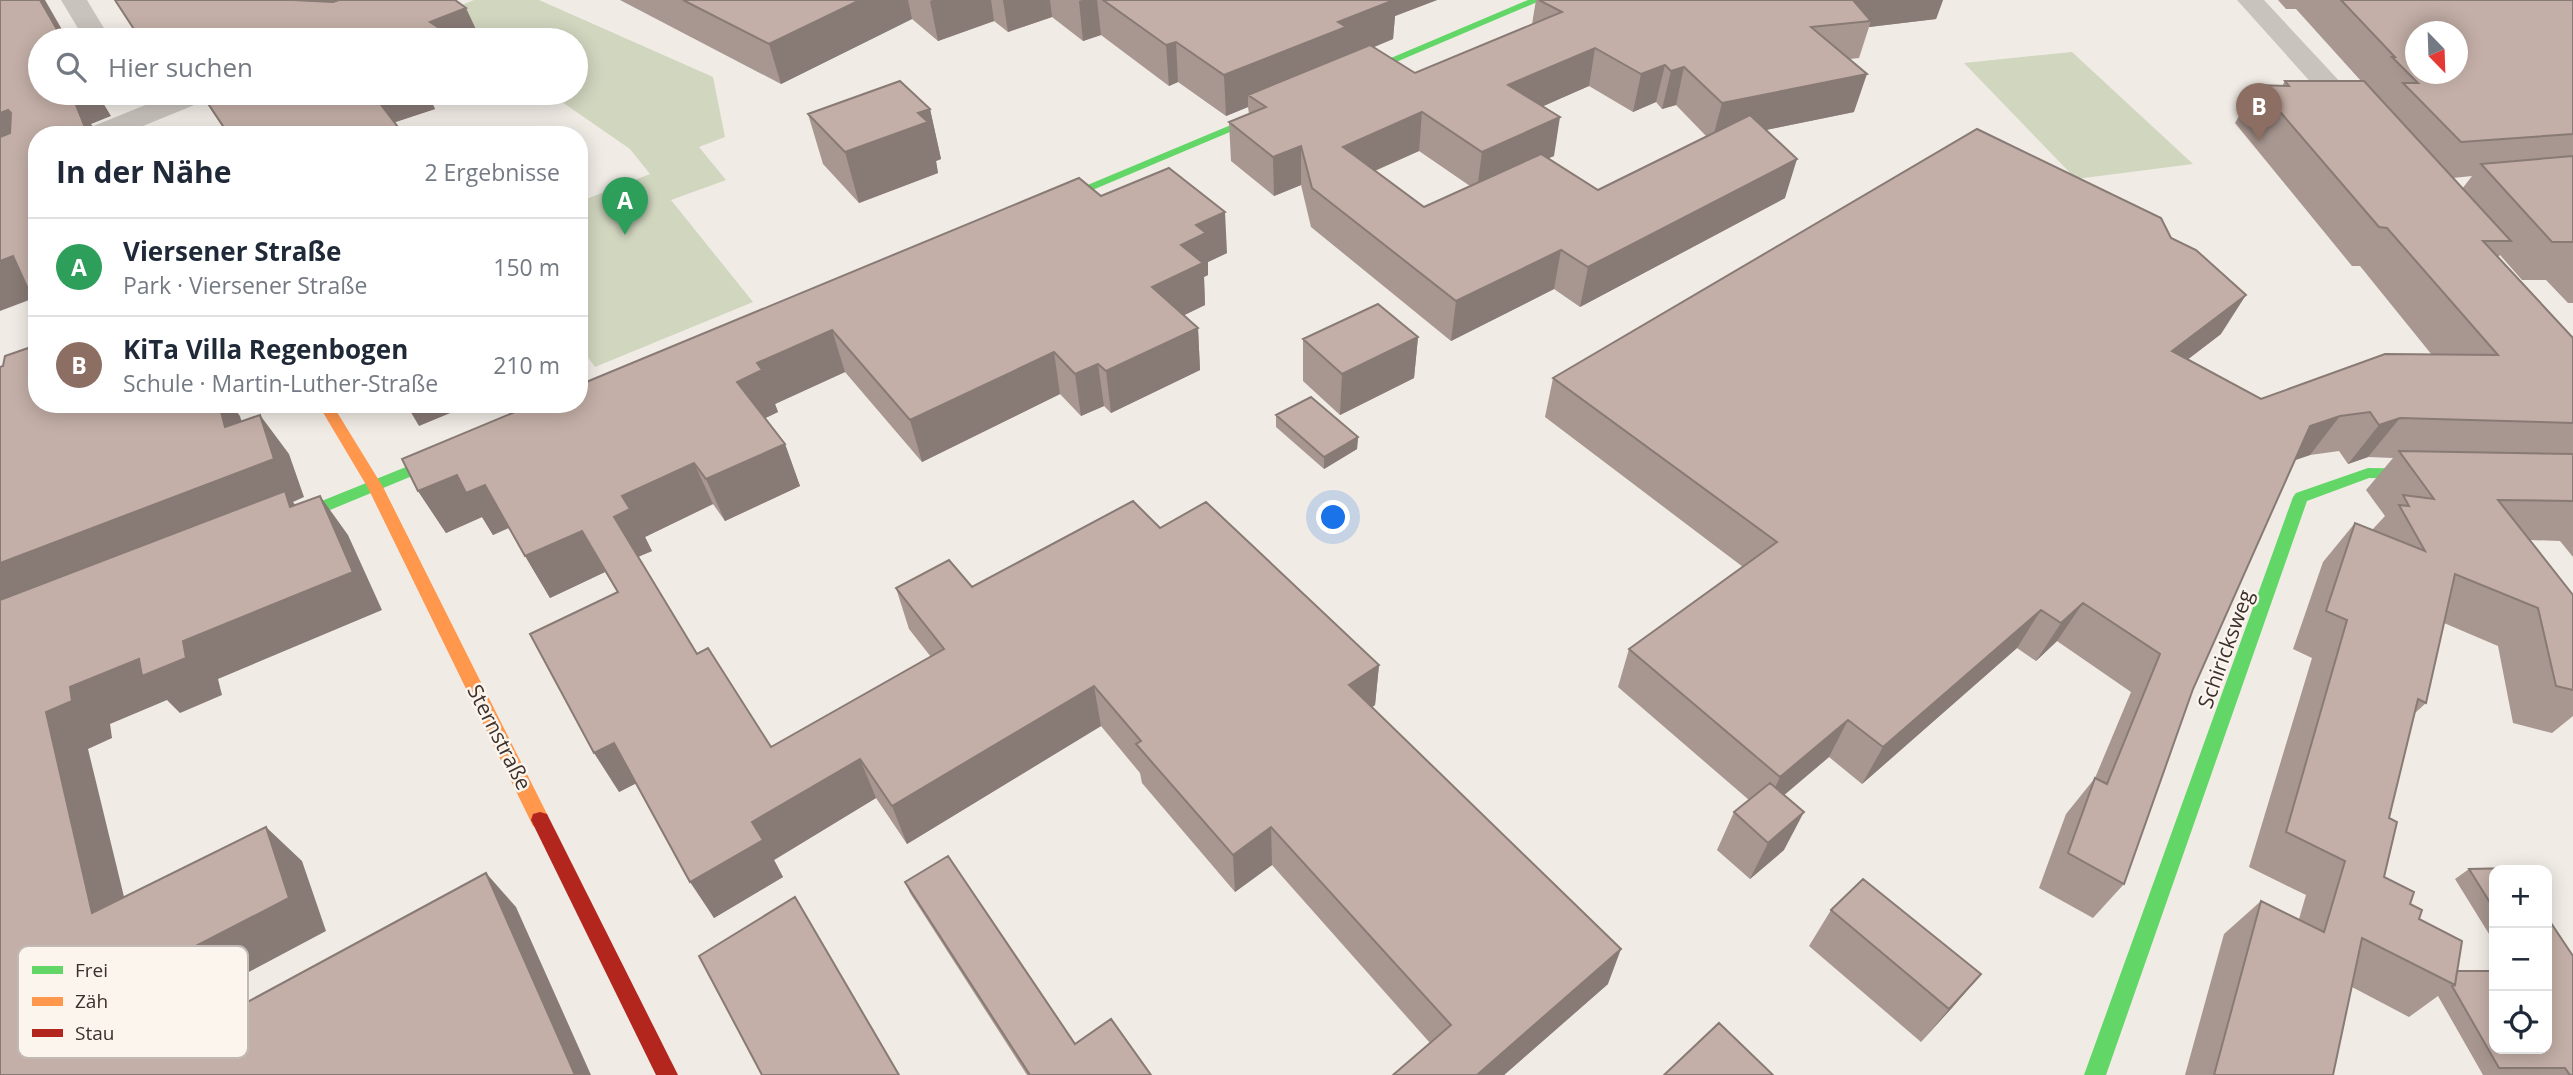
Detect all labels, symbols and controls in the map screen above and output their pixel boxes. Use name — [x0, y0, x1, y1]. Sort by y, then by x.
north arrow — [2405, 21, 2468, 84]
search box — [28, 28, 588, 105]
icon: search — [52, 48, 90, 86]
text: Hier suchen — [108, 49, 253, 85]
pin: B — [2236, 83, 2282, 141]
text: In der Nähe — [56, 151, 232, 192]
text: 2 Ergebnisse — [424, 156, 560, 188]
pin: A — [602, 177, 648, 235]
text: Viersener Straße — [123, 233, 341, 269]
text: A — [71, 251, 87, 283]
text: 150 m — [493, 251, 560, 283]
text: Park · Viersener Straße — [123, 269, 367, 301]
text: KiTa Villa Regenbogen — [123, 331, 408, 367]
text: B — [71, 349, 87, 381]
text: 210 m — [493, 349, 560, 381]
text: Schule · Martin-Luther-Straße — [123, 367, 438, 399]
your location — [1316, 500, 1350, 534]
street label: Schiricksweg — [2191, 586, 2259, 712]
street label: Sternstraße — [461, 679, 539, 795]
map controls — [2489, 865, 2552, 1054]
button: + — [2489, 865, 2552, 928]
button: − — [2489, 928, 2552, 991]
legend — [18, 946, 248, 1058]
text: Frei — [75, 957, 108, 983]
text: Zäh — [75, 988, 108, 1014]
button: locate — [2489, 991, 2552, 1054]
text: Stau — [75, 1020, 114, 1046]

